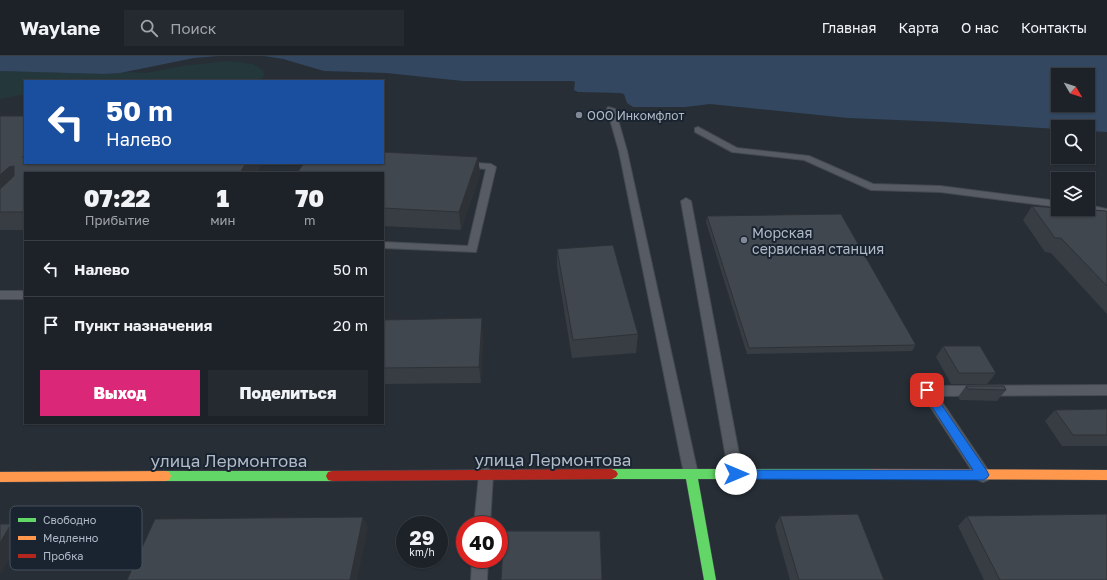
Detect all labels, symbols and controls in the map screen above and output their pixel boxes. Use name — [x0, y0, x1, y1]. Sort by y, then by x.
search box — [124, 10, 404, 46]
text: Waylane — [20, 16, 100, 39]
icon: search — [138, 17, 160, 39]
text: Поиск — [170, 19, 216, 37]
text: Главная — [822, 19, 876, 36]
text: Карта — [898, 19, 939, 36]
text: О нас — [961, 19, 999, 36]
text: Контакты — [1021, 19, 1087, 36]
north arrow — [1051, 68, 1095, 112]
map controls — [1051, 68, 1095, 216]
text: 50 m — [106, 94, 173, 127]
icon: left — [40, 96, 92, 148]
place label: ООО Инкомфлот — [587, 108, 684, 123]
marker: ООО Инкомфлот — [574, 110, 584, 120]
button: search — [1051, 120, 1095, 164]
text: Налево — [106, 128, 172, 150]
button: layers — [1051, 172, 1095, 216]
text: 07:22 — [84, 183, 150, 212]
text: 1 — [216, 183, 229, 212]
text: 70 — [295, 183, 324, 212]
text: Прибытие — [85, 212, 149, 228]
text: мин — [210, 212, 235, 228]
text: m — [304, 212, 315, 228]
place label: Морская сервисная станция — [752, 224, 884, 257]
marker: Морская сервисная станция — [739, 235, 749, 245]
icon: left — [40, 258, 62, 280]
text: Налево — [74, 260, 130, 278]
text: 50 m — [333, 260, 368, 278]
icon: arrive — [40, 314, 62, 336]
text: Пункт назначения — [74, 316, 212, 334]
text: 20 m — [333, 316, 368, 334]
button: Выход — [40, 370, 200, 416]
button: Поделиться — [208, 370, 368, 416]
pin — [910, 373, 944, 407]
icon: arrive — [916, 379, 938, 401]
street label: улица Лермонтова — [475, 449, 631, 470]
street label: улица Лермонтова — [151, 450, 307, 471]
position arrow — [715, 453, 757, 495]
legend — [10, 506, 142, 570]
text: Свободно — [43, 513, 97, 526]
speed limit sign: 40 — [456, 516, 508, 568]
text: 29 — [410, 525, 434, 549]
text: Медленно — [43, 531, 99, 544]
text: km/h — [409, 546, 435, 558]
text: Пробка — [43, 549, 84, 562]

